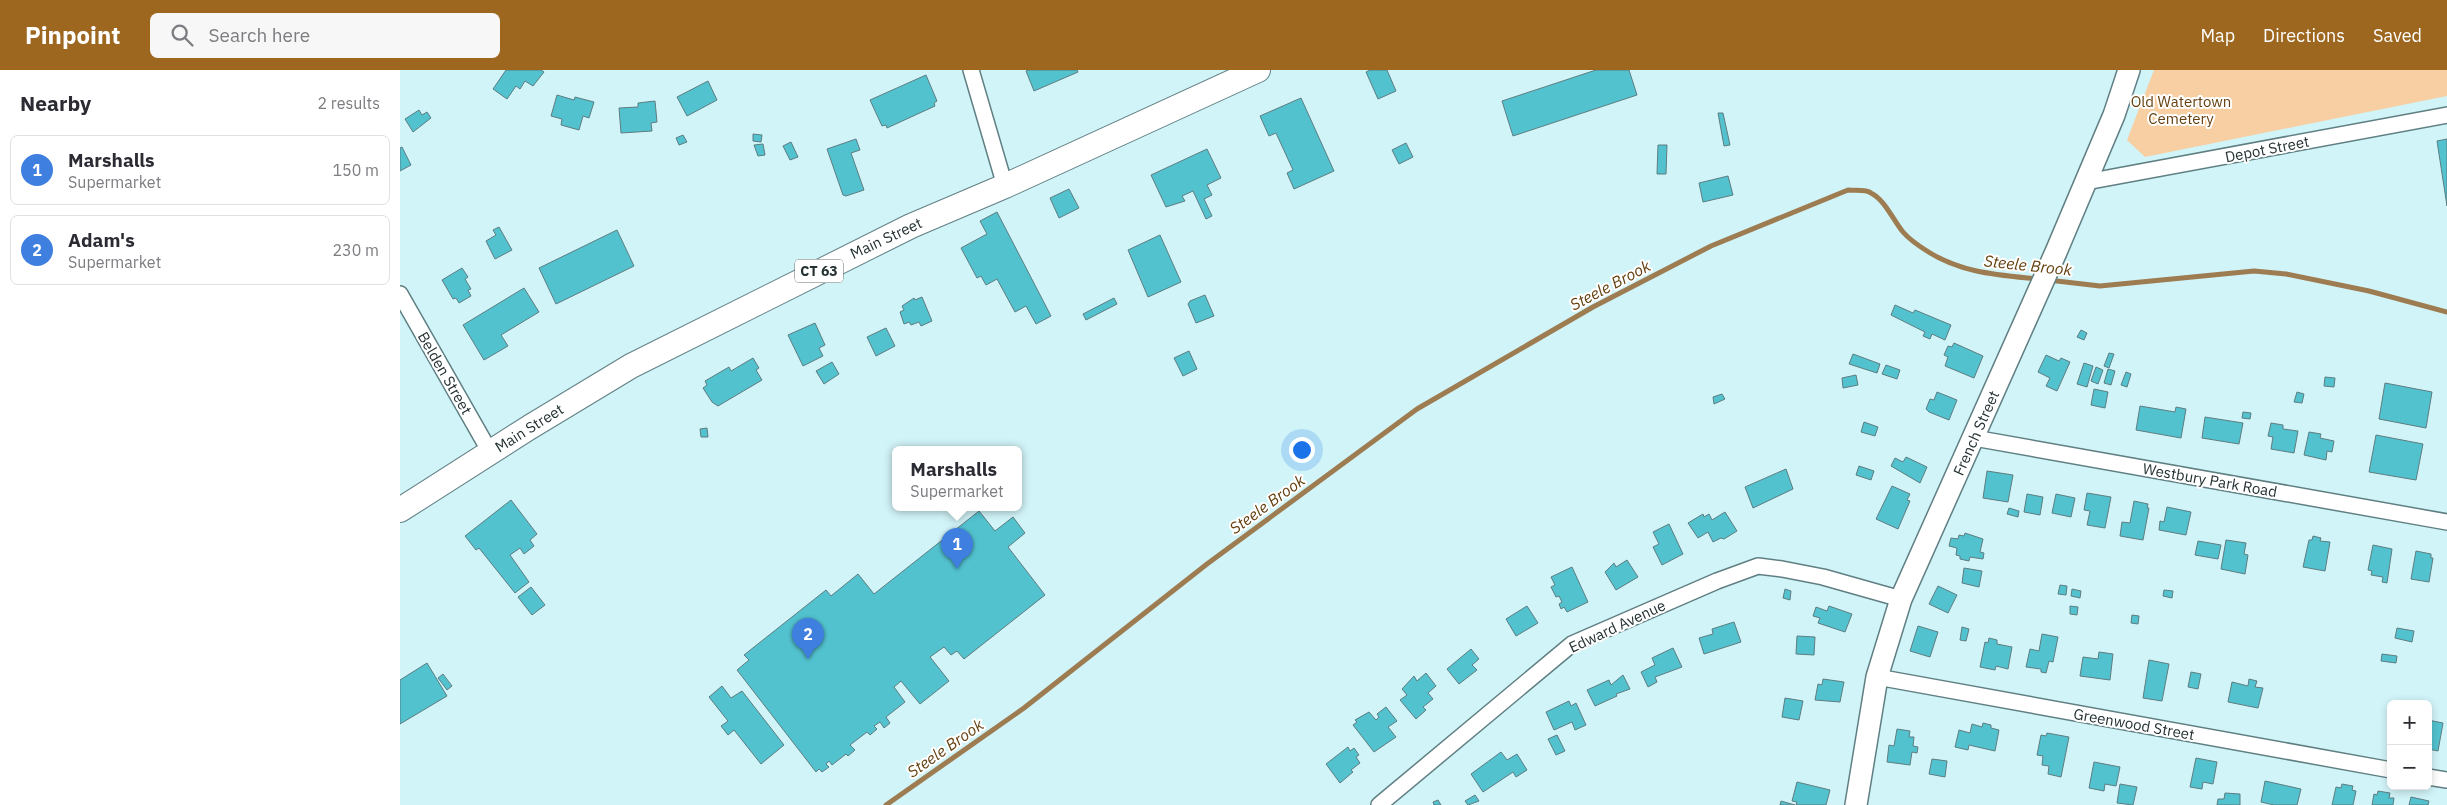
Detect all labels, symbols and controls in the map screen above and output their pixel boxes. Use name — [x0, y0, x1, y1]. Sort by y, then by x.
search box — [150, 13, 500, 58]
text: Pinpoint — [25, 19, 120, 51]
icon: search — [168, 21, 196, 49]
text: Search here — [208, 23, 310, 47]
text: Map — [2200, 24, 2235, 47]
text: Directions — [2263, 24, 2345, 47]
text: Saved — [2373, 24, 2422, 47]
text: Nearby — [20, 89, 91, 117]
park label: Old Watertown Cemetery — [2131, 92, 2231, 128]
text: 2 results — [317, 93, 380, 113]
street label: Depot Street — [2223, 132, 2311, 166]
text: Marshalls — [68, 148, 155, 172]
text: 1 — [32, 160, 42, 180]
text: 150 m — [332, 160, 379, 180]
text: Supermarket — [68, 172, 161, 192]
street label: Main Street — [847, 213, 925, 263]
text: Adam's — [68, 228, 135, 252]
text: 2 — [32, 240, 42, 260]
text: 230 m — [332, 240, 379, 260]
water label: Steele Brook — [1983, 250, 2074, 280]
text: Supermarket — [68, 252, 161, 272]
water label: Steele Brook — [1566, 255, 1654, 315]
road number: CT 63 — [795, 260, 843, 282]
street label: Belden Street — [414, 328, 476, 418]
street label: French Street — [1949, 388, 2003, 478]
street label: Main Street — [491, 400, 567, 456]
your location — [1289, 437, 1315, 463]
popup — [892, 446, 1022, 511]
text: Marshalls — [910, 457, 997, 481]
street label: Westbury Park Road — [2141, 459, 2279, 501]
water label: Steele Brook — [1225, 469, 1309, 538]
text: Supermarket — [910, 481, 1004, 501]
pin: 1 — [941, 528, 973, 569]
street label: Edward Avenue — [1566, 595, 1668, 657]
pin: 2 — [792, 618, 824, 659]
map controls — [2387, 700, 2432, 790]
button: + — [2387, 700, 2432, 745]
street label: Greenwood Street — [2072, 704, 2196, 744]
water label: Steele Brook — [903, 714, 988, 782]
button: − — [2387, 745, 2432, 790]

